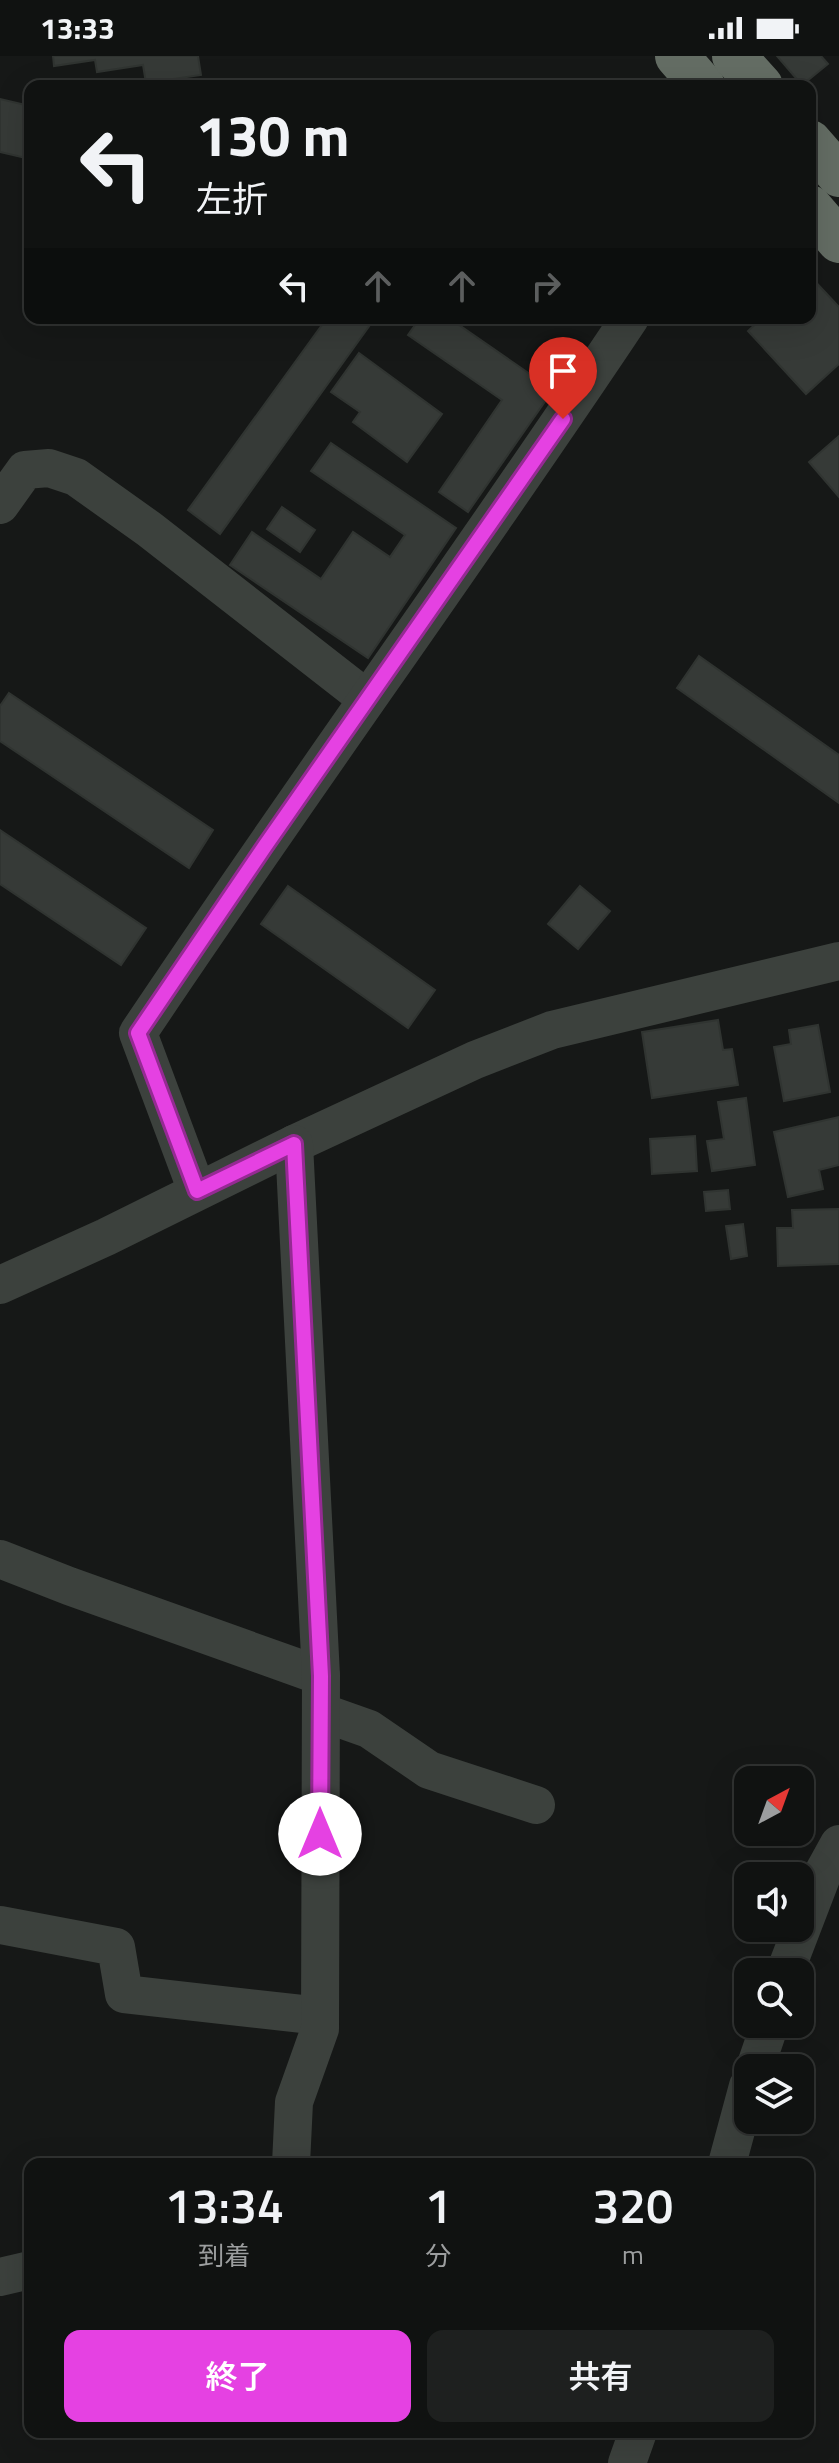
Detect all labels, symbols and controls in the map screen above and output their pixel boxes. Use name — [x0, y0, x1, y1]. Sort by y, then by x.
text: 13:33 — [40, 5, 115, 51]
text: 130 m — [196, 93, 349, 178]
icon: left — [64, 112, 168, 216]
text: 左折 — [196, 171, 268, 226]
icon: left — [272, 264, 316, 308]
icon: ahead — [356, 264, 400, 308]
icon: ahead — [440, 264, 484, 308]
icon: right — [524, 264, 568, 308]
pin — [529, 337, 597, 419]
icon: arrive — [541, 349, 585, 393]
north arrow — [734, 1766, 814, 1846]
map controls — [734, 1766, 814, 2134]
position arrow — [278, 1792, 362, 1876]
button: sound — [734, 1862, 814, 1942]
button: search — [734, 1958, 814, 2038]
button: layers — [734, 2054, 814, 2134]
text: 13:34 — [165, 2169, 284, 2242]
text: 1 — [425, 2169, 452, 2242]
text: 320 — [592, 2169, 673, 2242]
text: m — [622, 2235, 644, 2274]
text: 到着 — [198, 2236, 250, 2275]
text: 分 — [425, 2236, 451, 2275]
button: 終了 — [64, 2330, 411, 2422]
button: 共有 — [427, 2330, 774, 2422]

